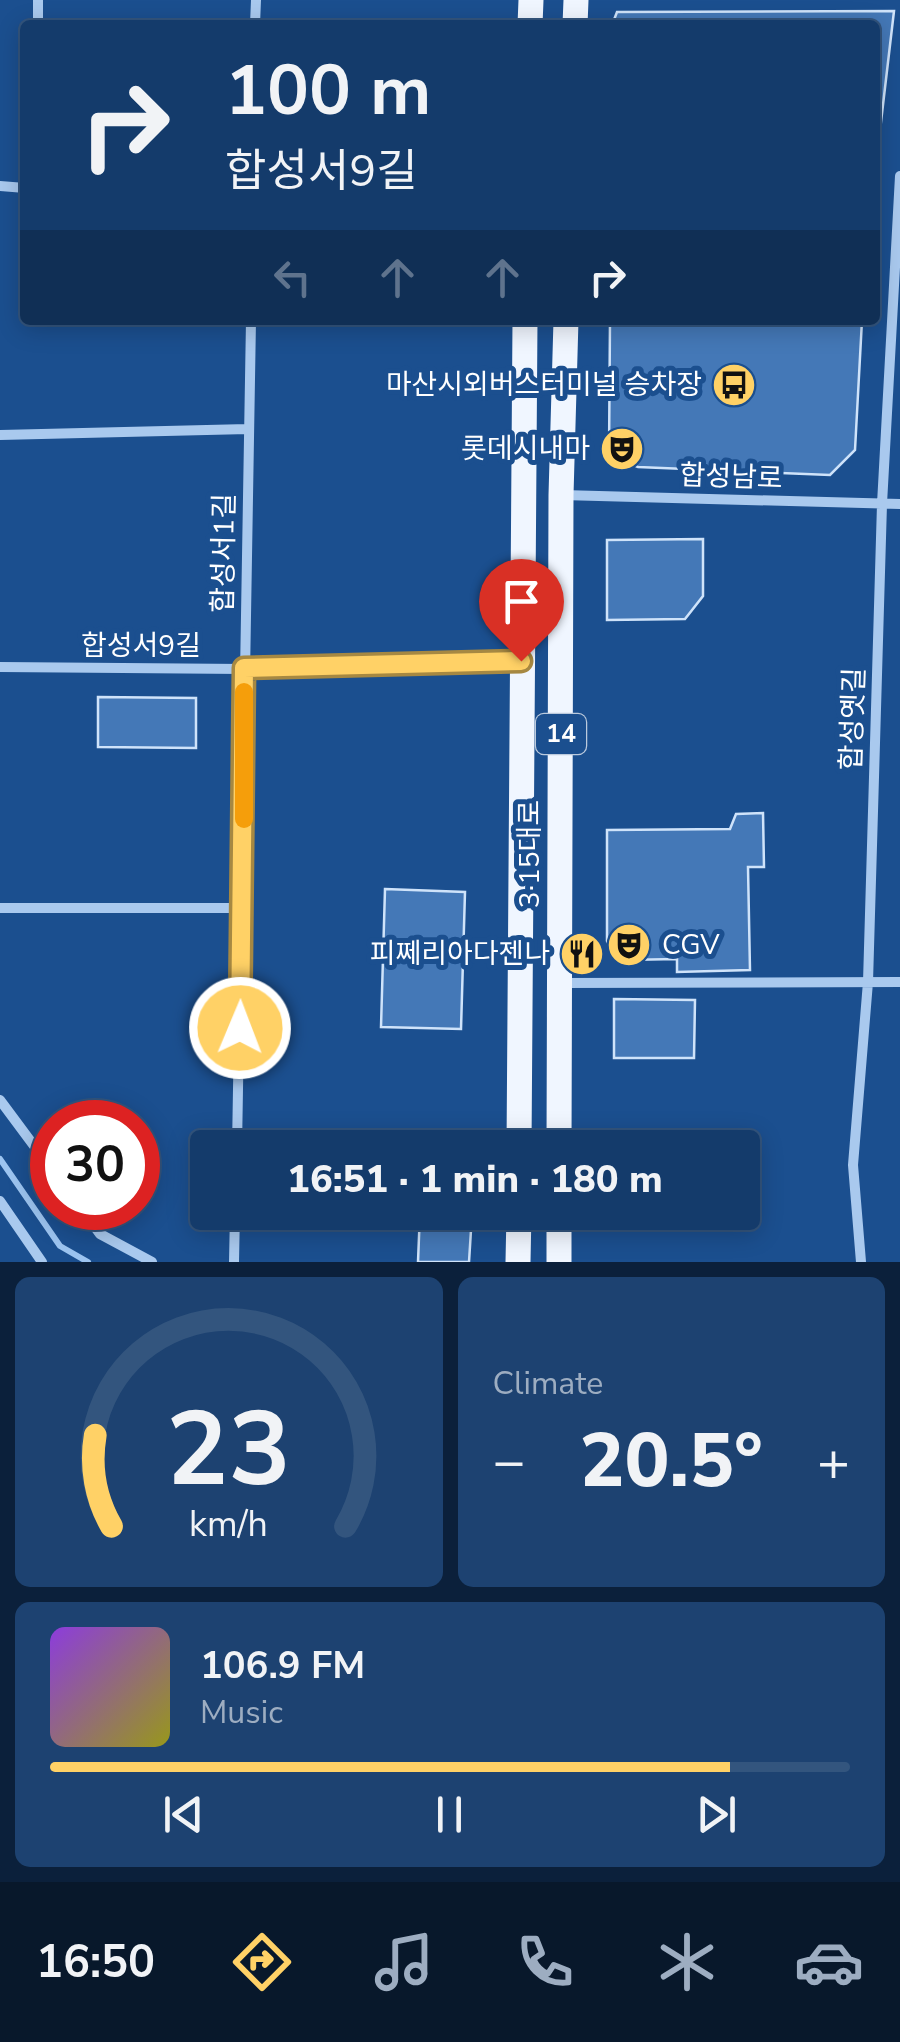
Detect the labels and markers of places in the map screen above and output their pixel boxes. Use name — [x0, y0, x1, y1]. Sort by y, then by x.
bus stop icon: 마산시외버스터미널 승차장 — [711, 362, 757, 408]
place label: 마산시외버스터미널 승차장 — [386, 366, 702, 404]
theatre icon: 롯데시내마 — [599, 426, 645, 472]
place label: 롯데시내마 — [461, 430, 590, 468]
pin — [479, 559, 564, 662]
theatre icon: CGV — [606, 922, 652, 968]
place label: CGV — [662, 926, 720, 964]
restaurant icon: 피쩨리아다젠나 — [559, 931, 605, 977]
place label: 피쩨리아다젠나 — [370, 935, 550, 973]

